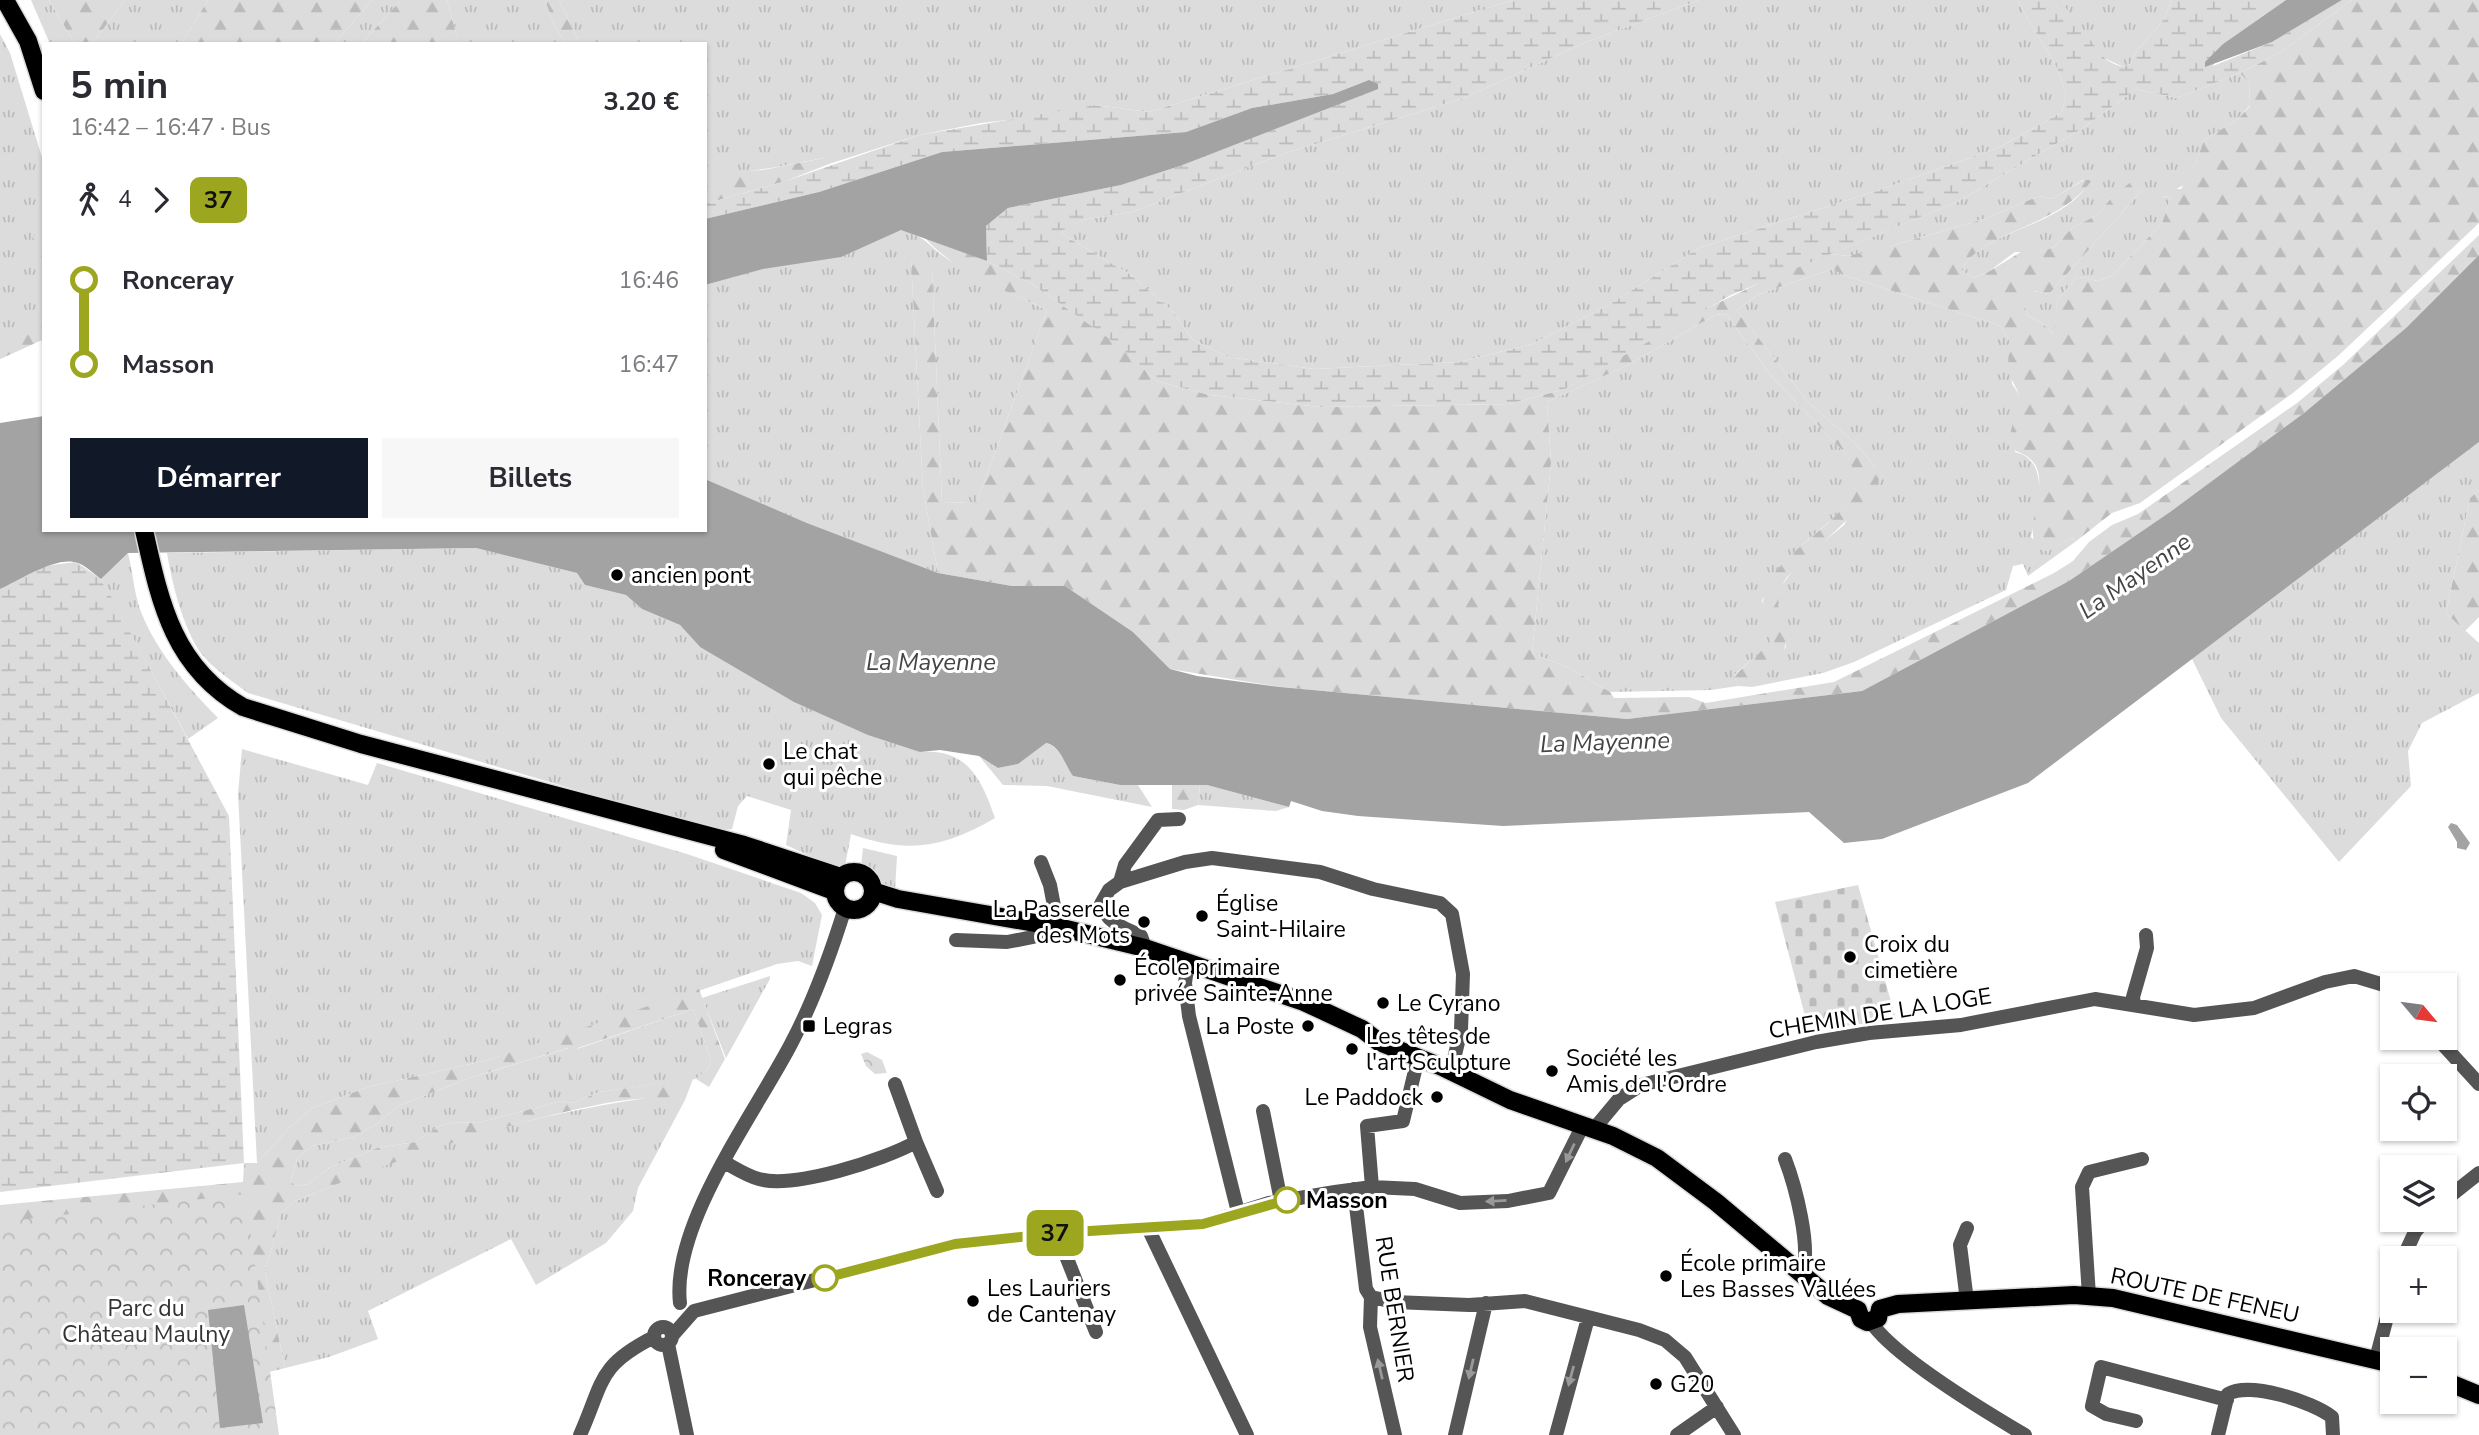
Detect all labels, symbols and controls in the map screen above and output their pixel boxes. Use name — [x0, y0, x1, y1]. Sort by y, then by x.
text: 5 min — [70, 60, 168, 111]
text: 3.20 € — [603, 84, 679, 119]
text: 16:42 – 16:47 · Bus — [70, 112, 271, 143]
icon: walk — [70, 181, 108, 219]
icon: forward — [142, 181, 180, 219]
text: 4 — [118, 184, 132, 215]
text: 37 — [204, 184, 233, 216]
text: Ronceray — [122, 263, 234, 298]
text: 16:46 — [619, 265, 679, 296]
text: Masson — [122, 347, 214, 382]
text: 16:47 — [619, 349, 679, 380]
button: Démarrer — [70, 438, 368, 518]
button: Billets — [382, 438, 679, 518]
water label: La Mayenne — [2073, 525, 2198, 626]
place label: ancien pont — [631, 560, 752, 591]
marker: ancien pont — [609, 567, 625, 583]
water label: La Mayenne — [866, 646, 996, 678]
water label: La Mayenne — [1539, 724, 1671, 760]
place label: Le chat qui pêche — [783, 736, 882, 793]
marker: Le chat qui pêche — [761, 756, 777, 772]
place label: Église Saint-Hilaire — [1216, 888, 1346, 945]
place label: La Passerelle des Mots — [993, 894, 1130, 951]
marker: Église Saint-Hilaire — [1194, 908, 1210, 924]
marker: La Passerelle des Mots — [1136, 914, 1152, 930]
place label: Croix du cimetière — [1864, 929, 1958, 986]
marker: Croix du cimetière — [1842, 949, 1858, 965]
place label: École primaire privée Sainte-Anne — [1134, 952, 1333, 1009]
marker: École primaire privée Sainte-Anne — [1112, 972, 1128, 988]
north arrow — [2380, 973, 2457, 1050]
map controls — [2380, 973, 2457, 1414]
street label: CHEMIN DE LA LOGE — [1766, 981, 1994, 1046]
place label: Le Cyrano — [1397, 988, 1500, 1019]
marker: Le Cyrano — [1375, 995, 1391, 1011]
place label: Legras — [823, 1011, 892, 1042]
place label: La Poste — [1205, 1011, 1294, 1042]
marker: Legras — [801, 1018, 817, 1034]
marker: La Poste — [1300, 1018, 1316, 1034]
place label: Les têtes de l'art Sculpture — [1366, 1021, 1511, 1078]
marker: Les têtes de l'art Sculpture — [1344, 1041, 1360, 1057]
place label: Société les Amis de l'Ordre — [1566, 1043, 1727, 1100]
marker: Société les Amis de l'Ordre — [1544, 1063, 1560, 1079]
button: locate — [2380, 1064, 2457, 1141]
place label: Le Paddock — [1305, 1082, 1423, 1113]
marker: Le Paddock — [1429, 1089, 1445, 1105]
one-way arrow — [1564, 1143, 1576, 1163]
button: layers — [2380, 1155, 2457, 1232]
place label: Masson — [1306, 1185, 1388, 1216]
marker: Masson — [1274, 1187, 1300, 1213]
one-way arrow — [1485, 1196, 1507, 1207]
line badge: 37 — [1024, 1210, 1086, 1256]
text: 37 — [1041, 1217, 1069, 1249]
street label: RUE BERNIER — [1368, 1234, 1421, 1384]
button: + — [2380, 1246, 2457, 1323]
place label: École primaire Les Basses Vallées — [1680, 1248, 1876, 1305]
street label: ROUTE DE FENEU — [2108, 1260, 2302, 1331]
place label: Ronceray — [707, 1263, 807, 1294]
marker: Ronceray — [812, 1265, 838, 1291]
marker: École primaire Les Basses Vallées — [1658, 1268, 1674, 1284]
place label: Les Lauriers de Cantenay — [987, 1273, 1116, 1330]
park label: Parc du Château Maulny — [62, 1293, 230, 1350]
marker: Les Lauriers de Cantenay — [965, 1293, 981, 1309]
button: − — [2380, 1337, 2457, 1414]
one-way arrow — [1374, 1358, 1385, 1380]
one-way arrow — [1465, 1358, 1476, 1380]
one-way arrow — [1565, 1365, 1576, 1387]
place label: G20 — [1670, 1369, 1714, 1400]
marker: G20 — [1648, 1376, 1664, 1392]

